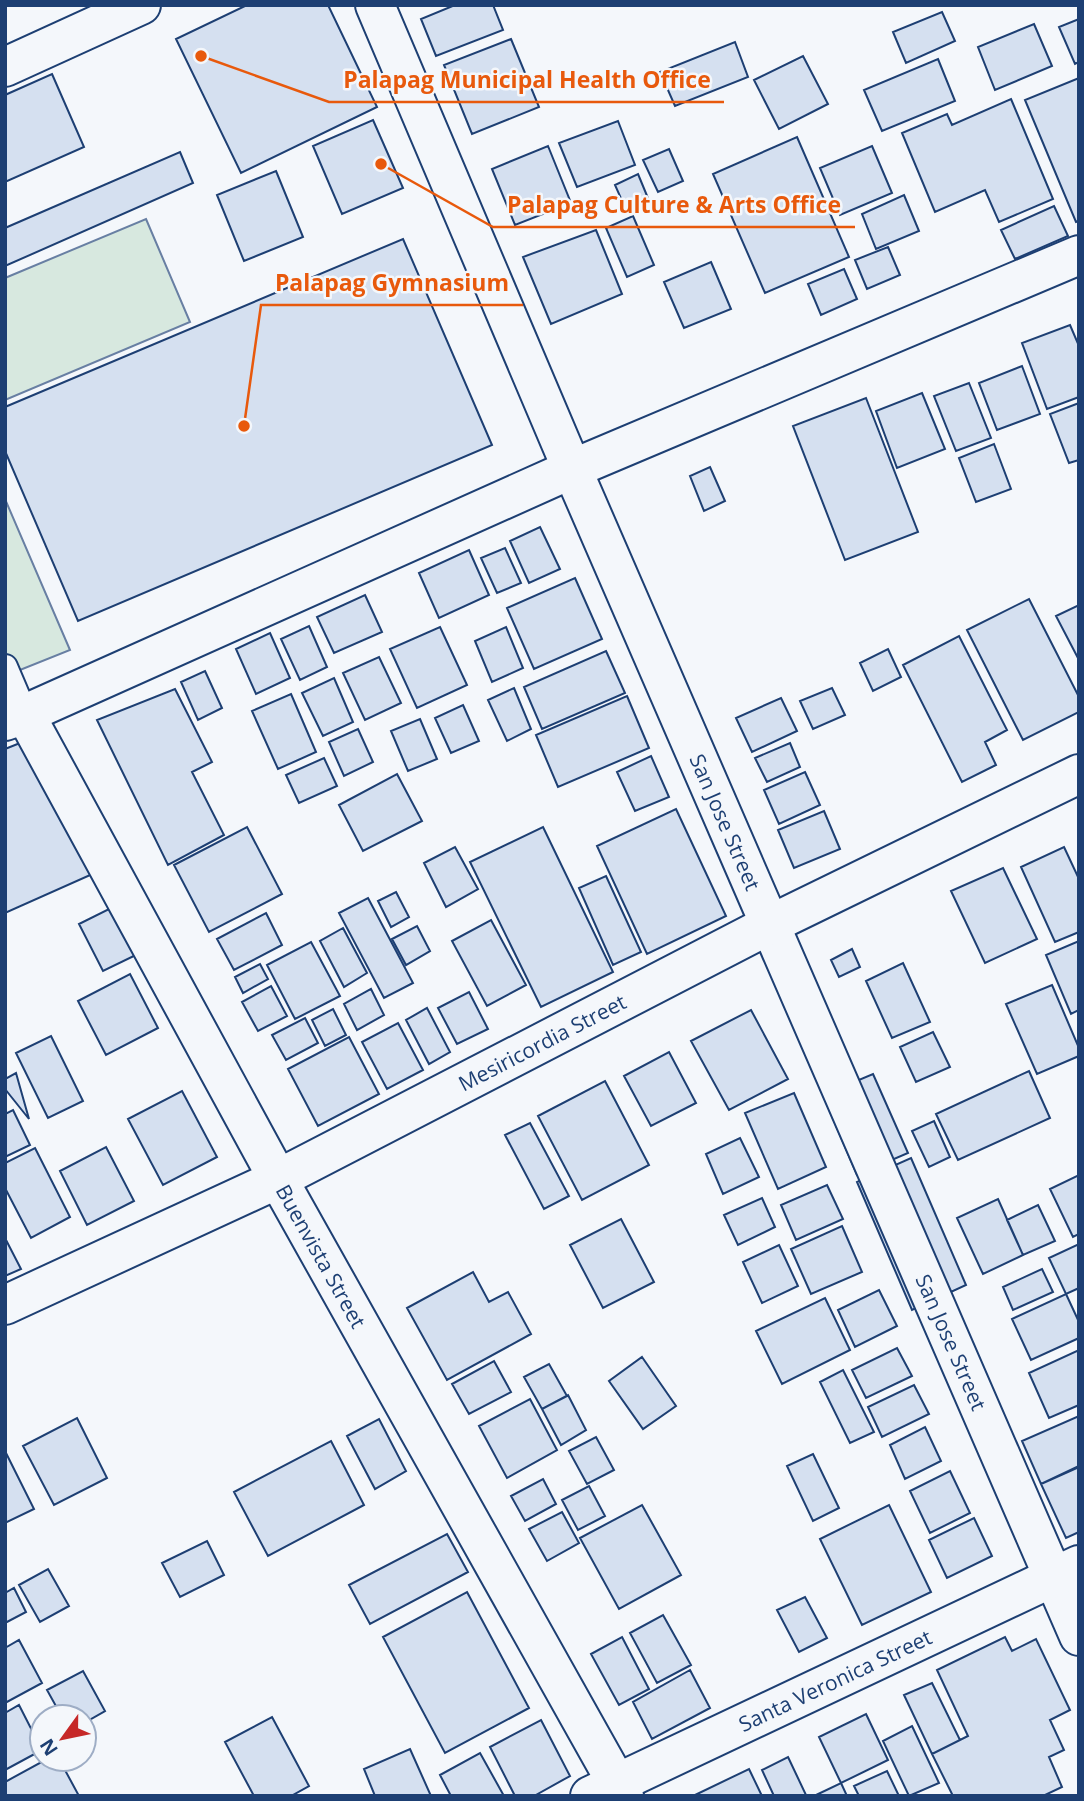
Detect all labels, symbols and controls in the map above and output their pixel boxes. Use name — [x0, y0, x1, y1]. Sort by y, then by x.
callout: Palapag Municipal Health Office — [329, 58, 724, 102]
text: Palapag Municipal Health Office — [343, 63, 711, 95]
callout: Palapag Culture & Arts Office — [493, 183, 855, 227]
text: Palapag Culture & Arts Office — [507, 188, 841, 220]
callout: Palapag Gymnasium — [261, 261, 523, 305]
text: Palapag Gymnasium — [275, 266, 509, 298]
street label: San Jose Street — [683, 750, 767, 894]
street label: Mesiricordia Street — [453, 987, 631, 1097]
street label: Buenvista Street — [270, 1179, 373, 1333]
street label: San Jose Street — [909, 1270, 993, 1415]
street label: Santa Veronica Street — [734, 1623, 936, 1738]
north arrow — [28, 1703, 98, 1773]
text: N — [34, 1734, 64, 1761]

